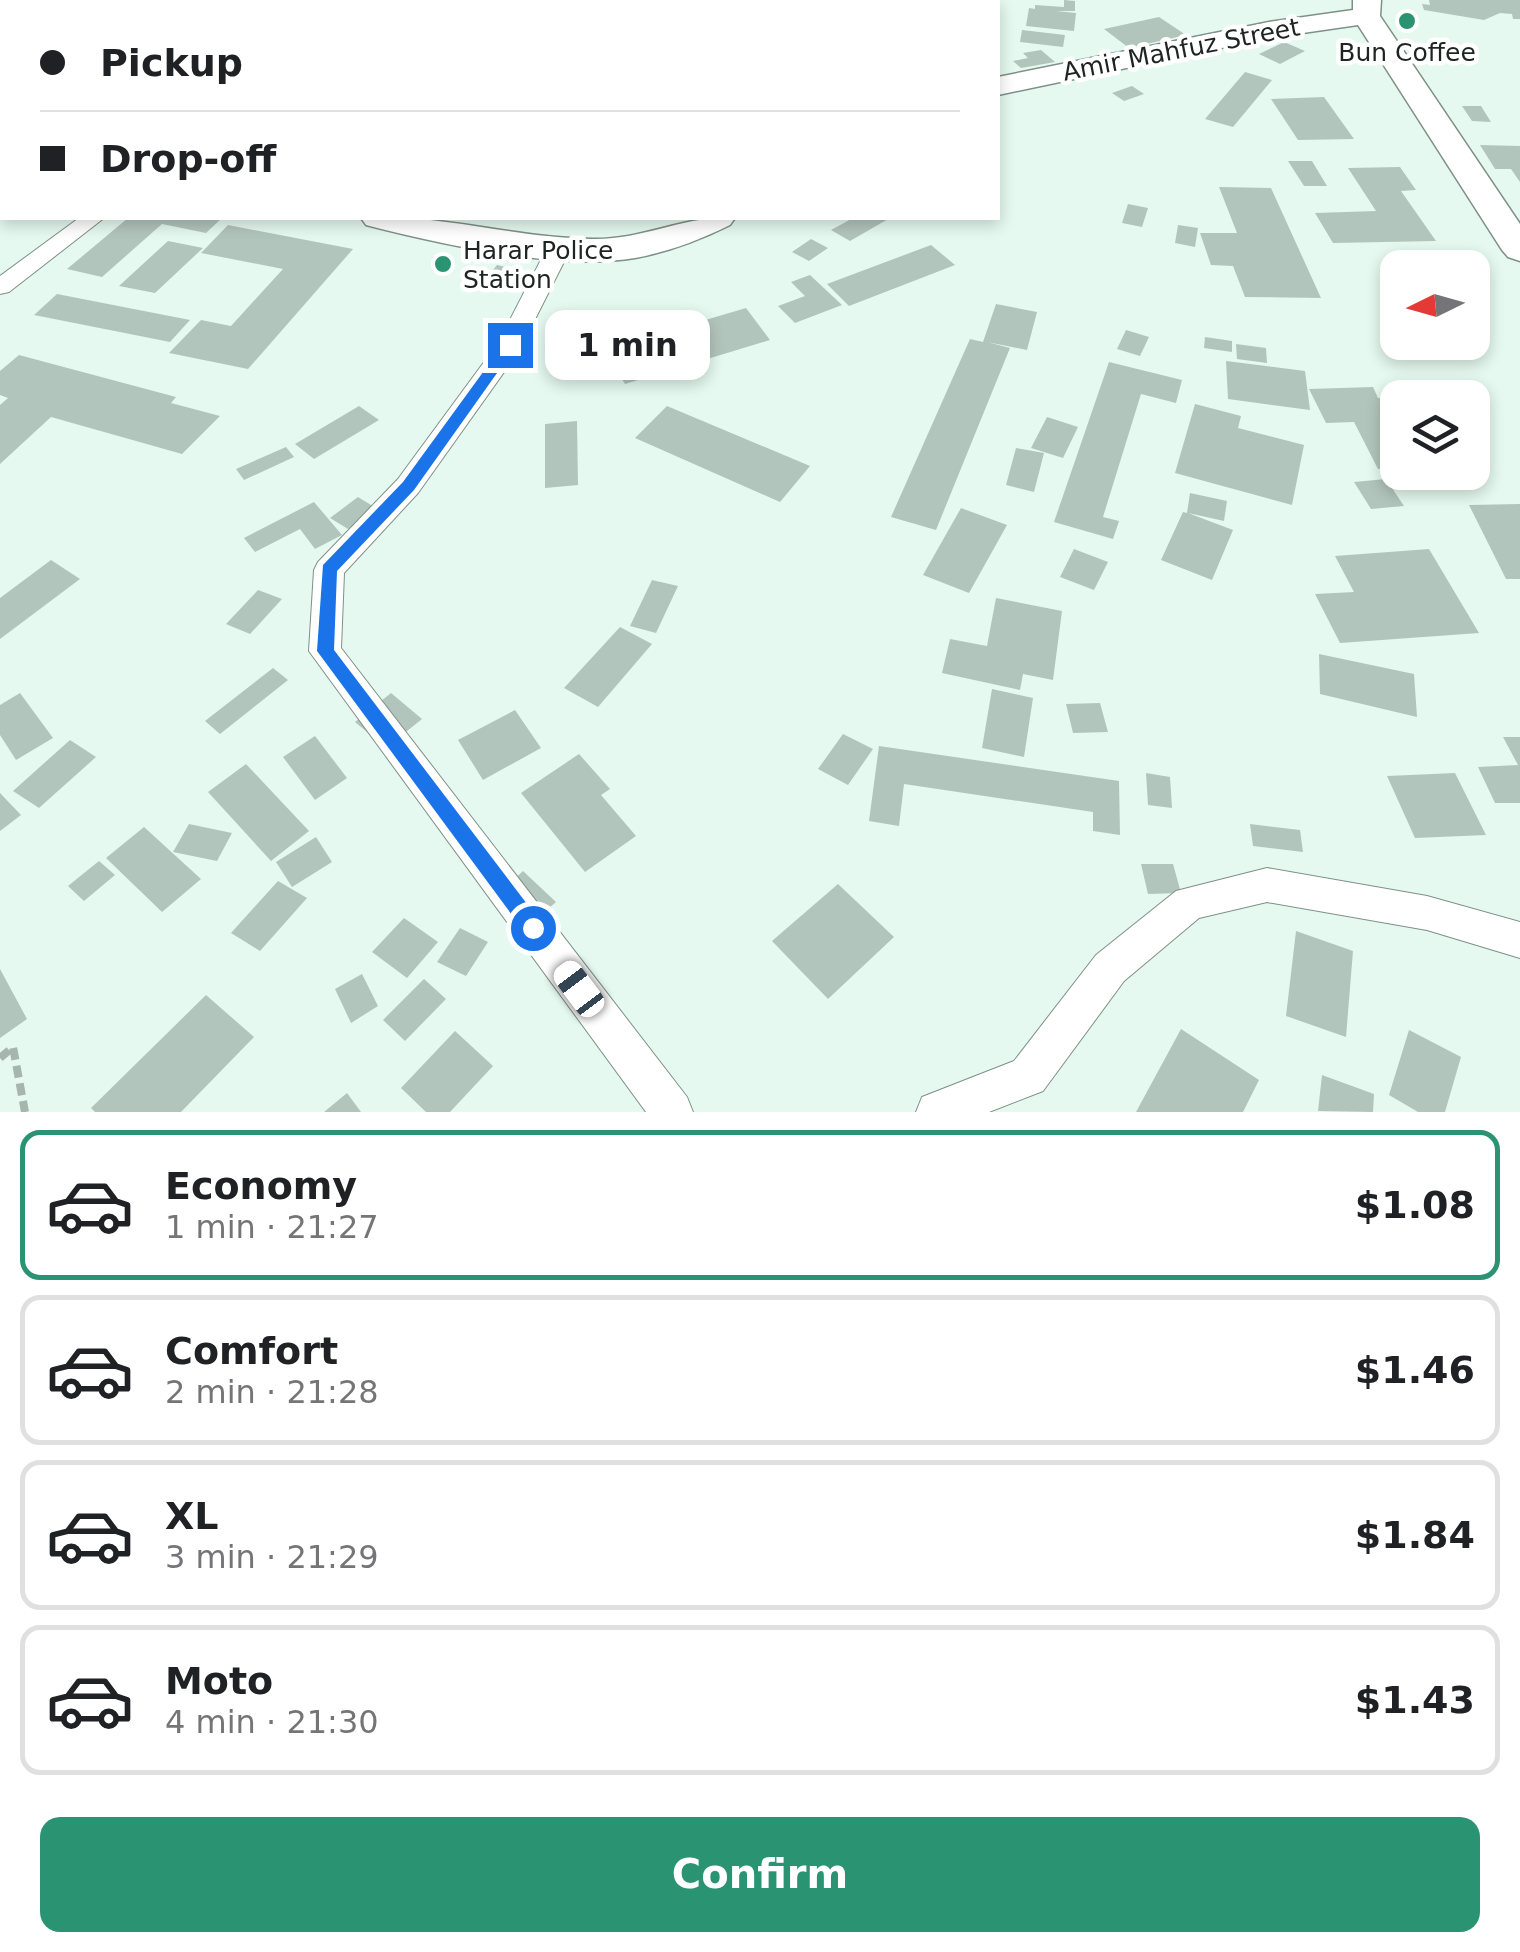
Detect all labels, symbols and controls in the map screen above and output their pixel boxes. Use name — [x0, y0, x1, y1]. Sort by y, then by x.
marker: Bun Coffee — [1396, 10, 1418, 32]
street label: Amir Mahfuz Street — [1060, 12, 1302, 87]
place label: Bun Coffee — [1338, 38, 1476, 67]
text: Pickup — [100, 41, 243, 85]
text: Drop-off — [100, 137, 276, 181]
place label: Harar Police Station — [463, 236, 613, 294]
north arrow — [1380, 250, 1490, 360]
map controls — [1380, 250, 1490, 490]
marker: Harar Police Station — [432, 253, 454, 275]
callout: 1 min — [545, 310, 710, 380]
route end — [488, 323, 533, 368]
text: 1 min — [577, 326, 678, 364]
button: layers — [1380, 380, 1490, 490]
route start — [511, 906, 556, 951]
car — [549, 956, 609, 1022]
icon: car — [45, 1160, 135, 1250]
text: Economy — [165, 1164, 357, 1208]
text: $1.08 — [1355, 1183, 1475, 1227]
text: 1 min · 21:27 — [165, 1208, 379, 1246]
icon: car — [45, 1325, 135, 1415]
text: Comfort — [165, 1329, 338, 1373]
text: $1.46 — [1355, 1348, 1475, 1392]
text: 2 min · 21:28 — [165, 1373, 379, 1411]
icon: car — [45, 1490, 135, 1580]
text: XL — [165, 1494, 219, 1538]
text: $1.84 — [1355, 1513, 1475, 1557]
text: 3 min · 21:29 — [165, 1538, 379, 1576]
icon: car — [45, 1655, 135, 1745]
text: Moto — [165, 1659, 273, 1703]
text: $1.43 — [1355, 1678, 1475, 1722]
text: 4 min · 21:30 — [165, 1703, 379, 1741]
button: Confirm — [40, 1817, 1480, 1932]

